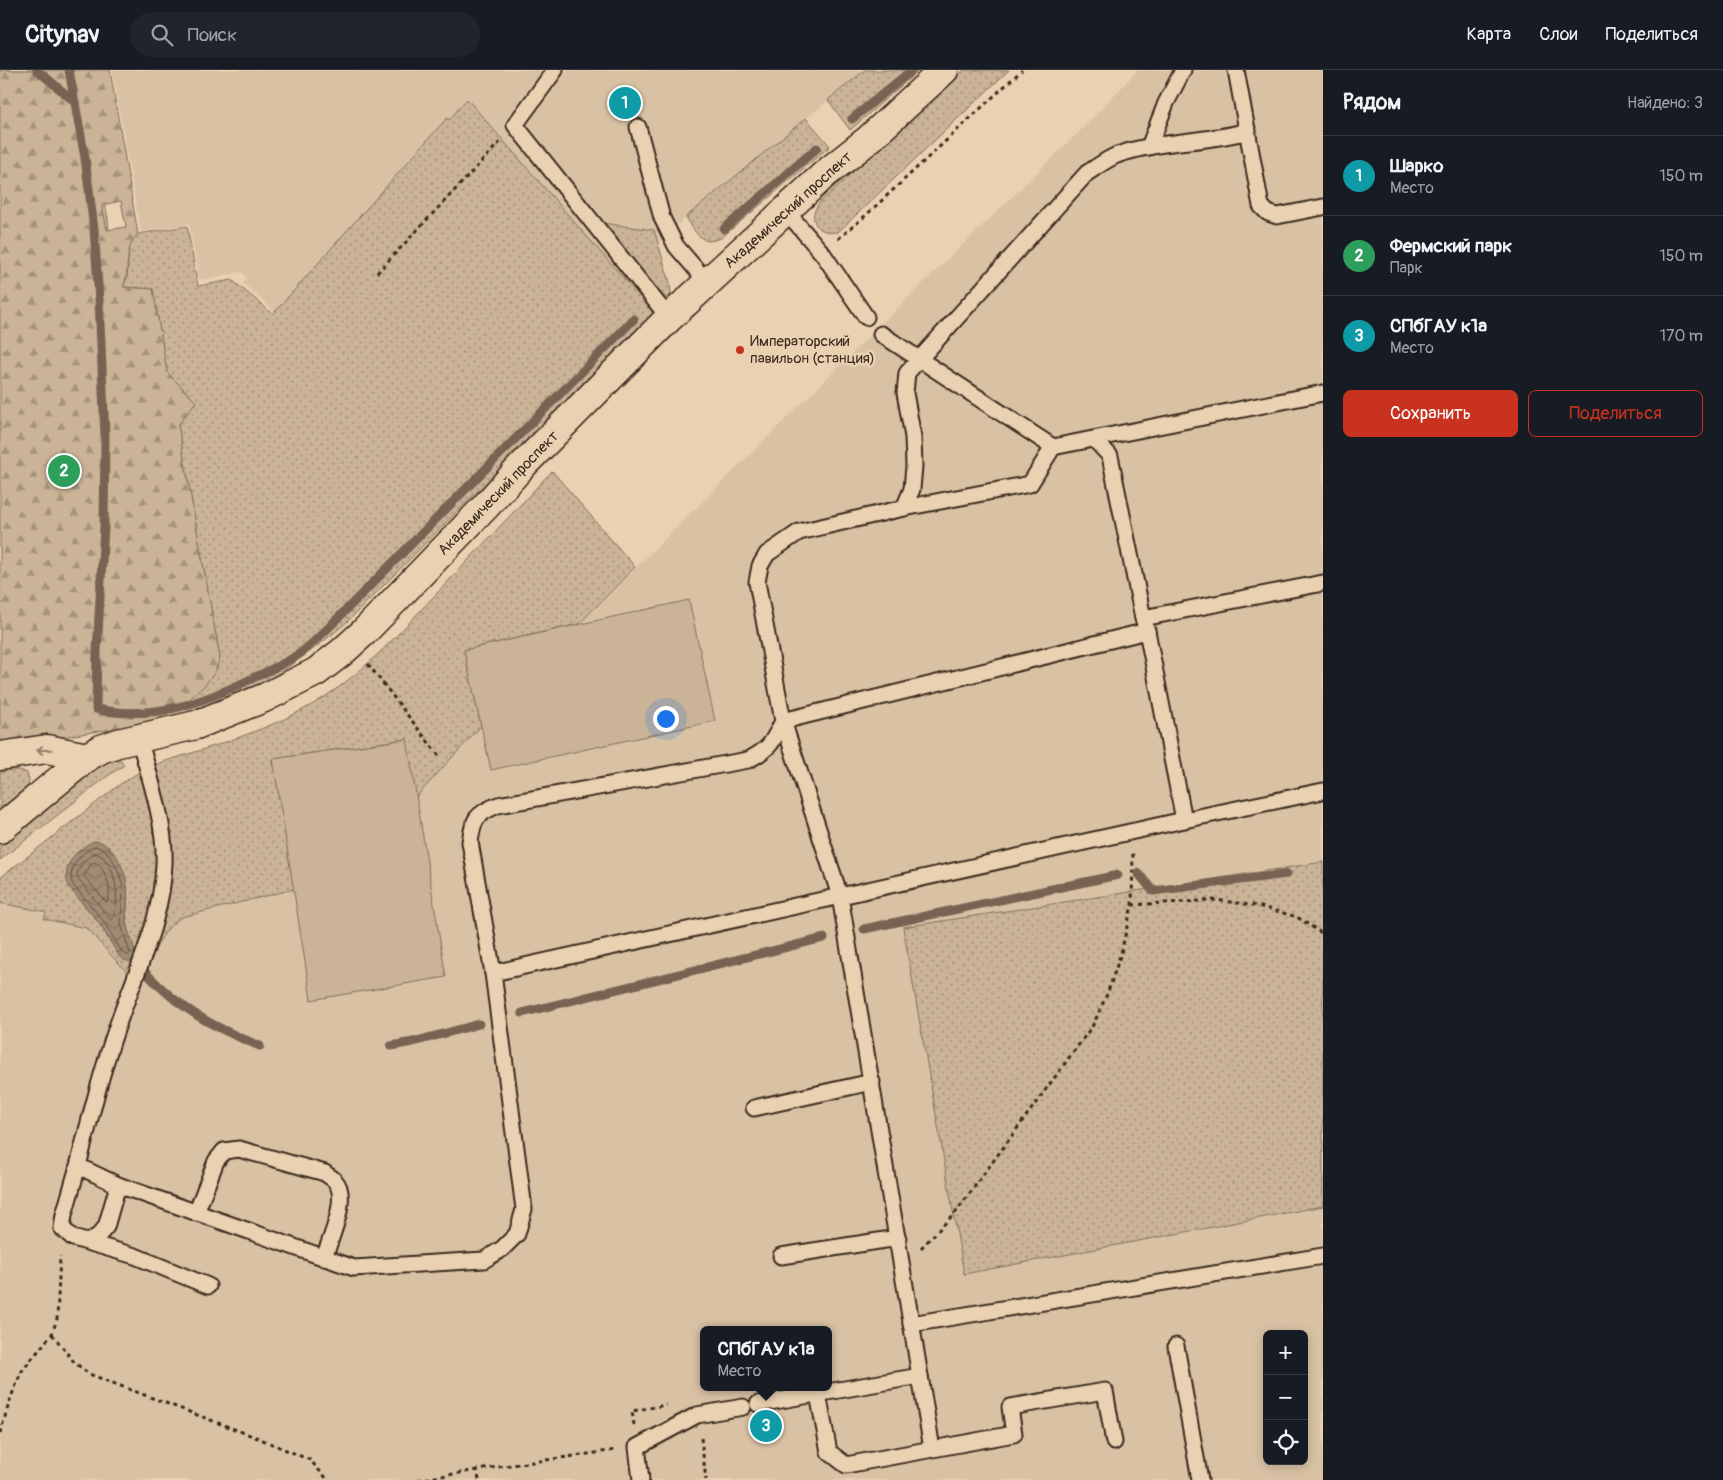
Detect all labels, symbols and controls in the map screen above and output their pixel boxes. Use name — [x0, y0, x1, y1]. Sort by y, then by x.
search box — [130, 12, 480, 57]
text: Citynav — [25, 20, 100, 49]
icon: search — [148, 21, 176, 49]
text: Поиск — [188, 23, 237, 47]
text: Карта — [1467, 23, 1511, 46]
text: Слои — [1539, 23, 1577, 46]
text: Поделиться — [1605, 23, 1698, 46]
pin: 1 — [609, 84, 641, 122]
text: Рядом — [1343, 89, 1401, 116]
text: Найдено: 3 — [1627, 93, 1703, 113]
street label: Академический проспект — [720, 148, 857, 273]
text: Шарко — [1390, 154, 1443, 178]
text: 1 — [1356, 166, 1362, 186]
text: 150 m — [1659, 166, 1703, 186]
text: Место — [1390, 178, 1434, 198]
text: Фермский парк — [1390, 234, 1512, 258]
text: 2 — [1355, 246, 1363, 266]
text: 150 m — [1659, 246, 1703, 266]
text: Парк — [1390, 258, 1423, 278]
text: СПбГАУ к1а — [1390, 314, 1487, 338]
text: 3 — [1355, 326, 1363, 346]
text: 170 m — [1660, 326, 1703, 346]
place label: Императорский павильон (станция) — [750, 332, 875, 368]
text: Место — [1390, 338, 1434, 358]
marker: Императорский павильон (станция) — [734, 344, 746, 356]
button: Сохранить — [1343, 390, 1518, 437]
button: Поделиться — [1528, 390, 1703, 437]
street label: Академический проспект — [434, 427, 563, 559]
pin: 2 — [48, 452, 80, 490]
your location — [653, 706, 679, 732]
one-way arrow — [36, 746, 52, 755]
popup — [700, 1326, 832, 1391]
map controls — [1263, 1330, 1308, 1465]
button: + — [1263, 1330, 1308, 1375]
text: СПбГАУ к1а — [717, 1337, 815, 1361]
text: Место — [717, 1361, 761, 1381]
button: − — [1263, 1375, 1308, 1420]
pin: 3 — [750, 1407, 782, 1445]
button: locate — [1263, 1420, 1308, 1465]

